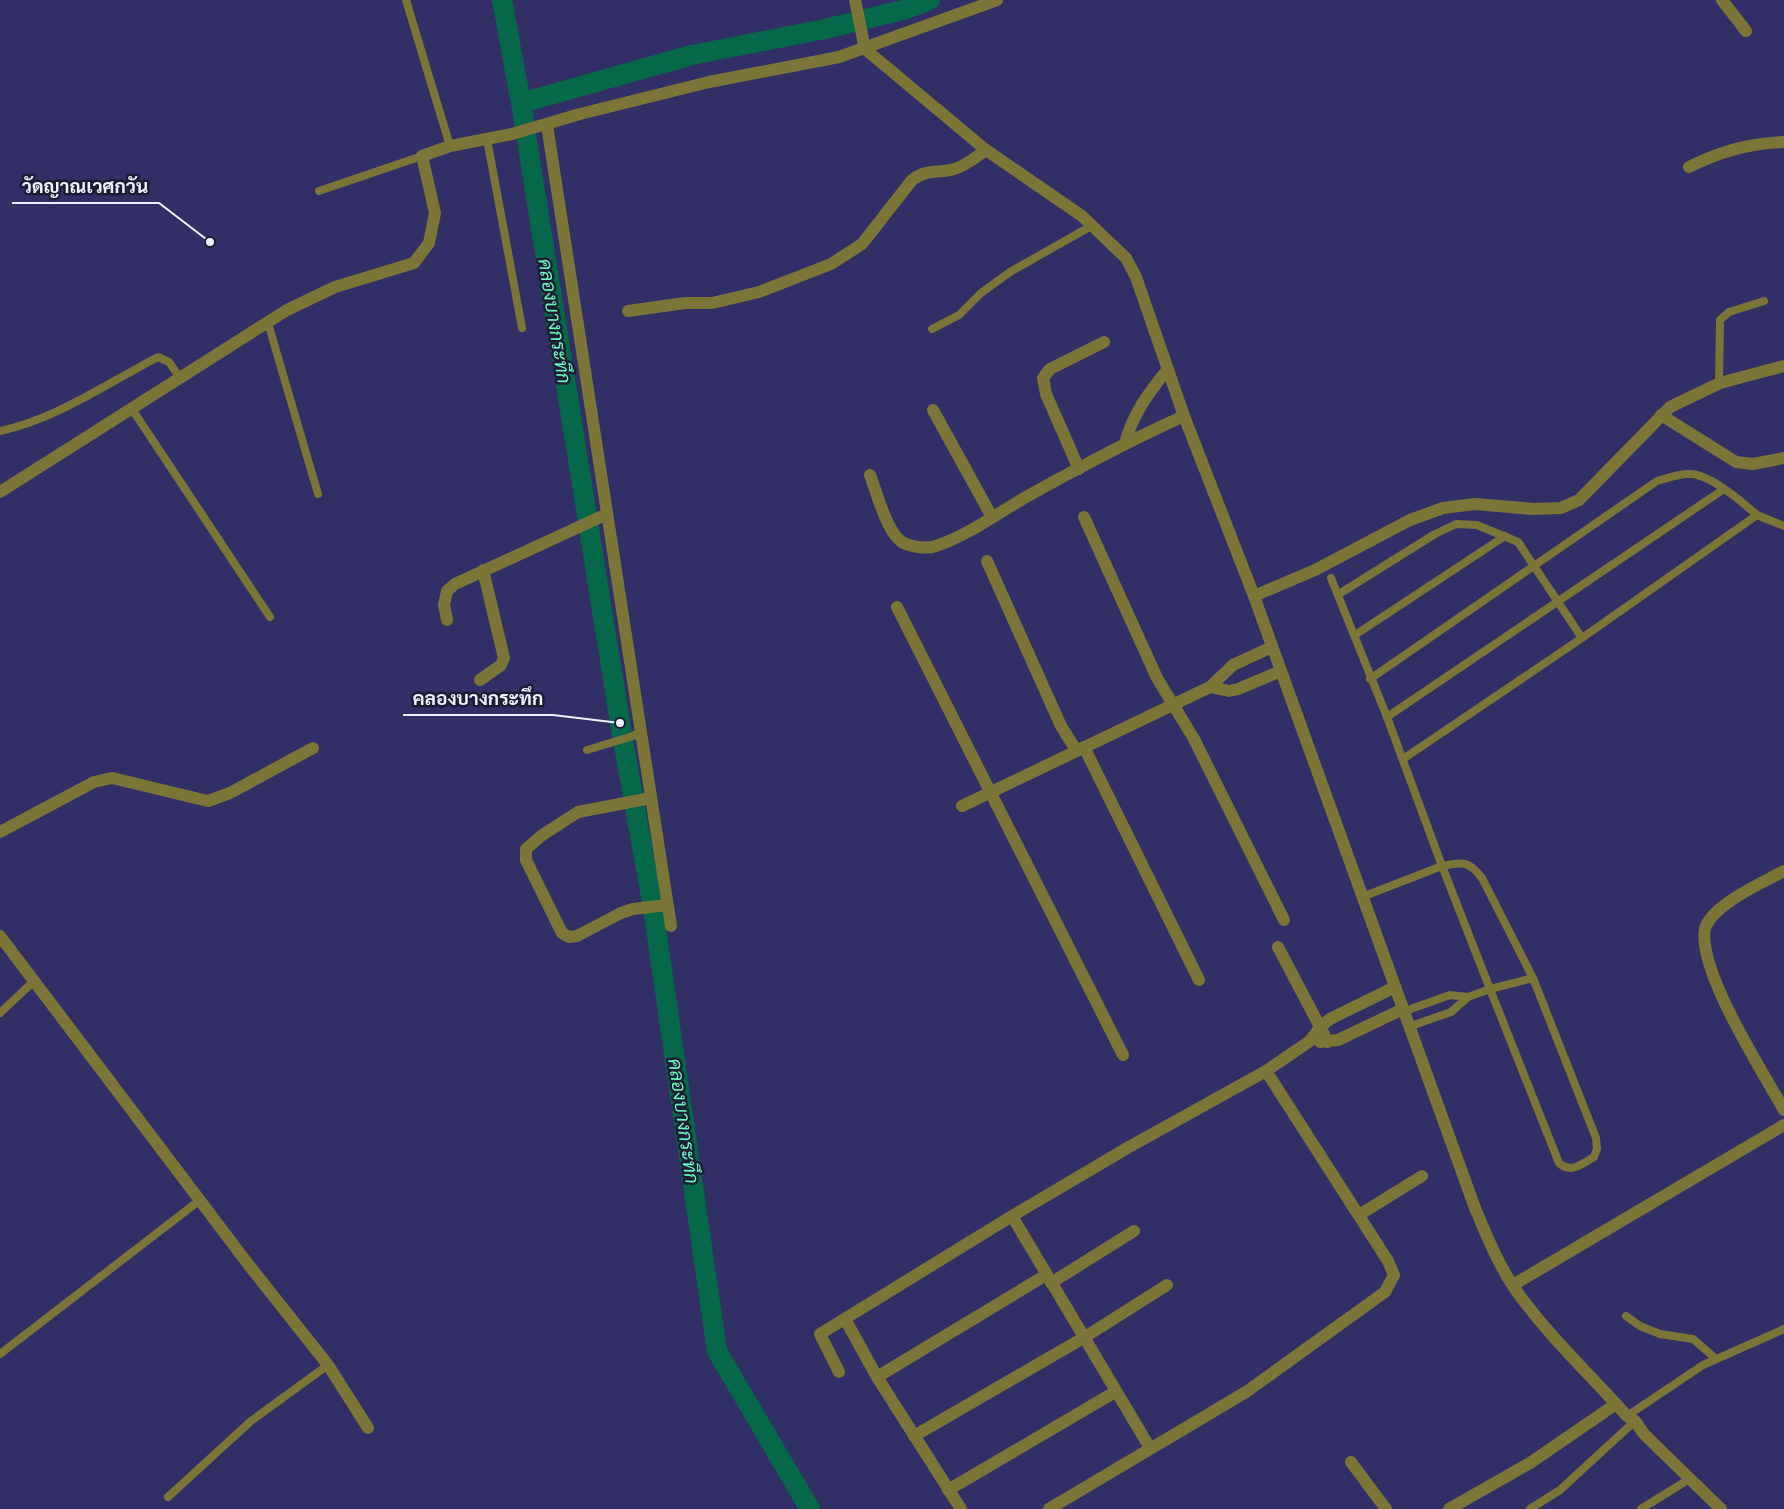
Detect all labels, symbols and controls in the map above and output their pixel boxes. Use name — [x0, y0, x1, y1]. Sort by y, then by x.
callout: วัดญาณเวศกวัน — [12, 169, 159, 203]
text: วัดญาณเวศกวัน — [22, 174, 148, 198]
water label: คลองบางกระทึก — [533, 257, 577, 385]
callout: คลองบางกระทึก — [403, 681, 553, 715]
text: คลองบางกระทึก — [413, 686, 543, 710]
water label: คลองบางกระทึก — [663, 1057, 705, 1185]

